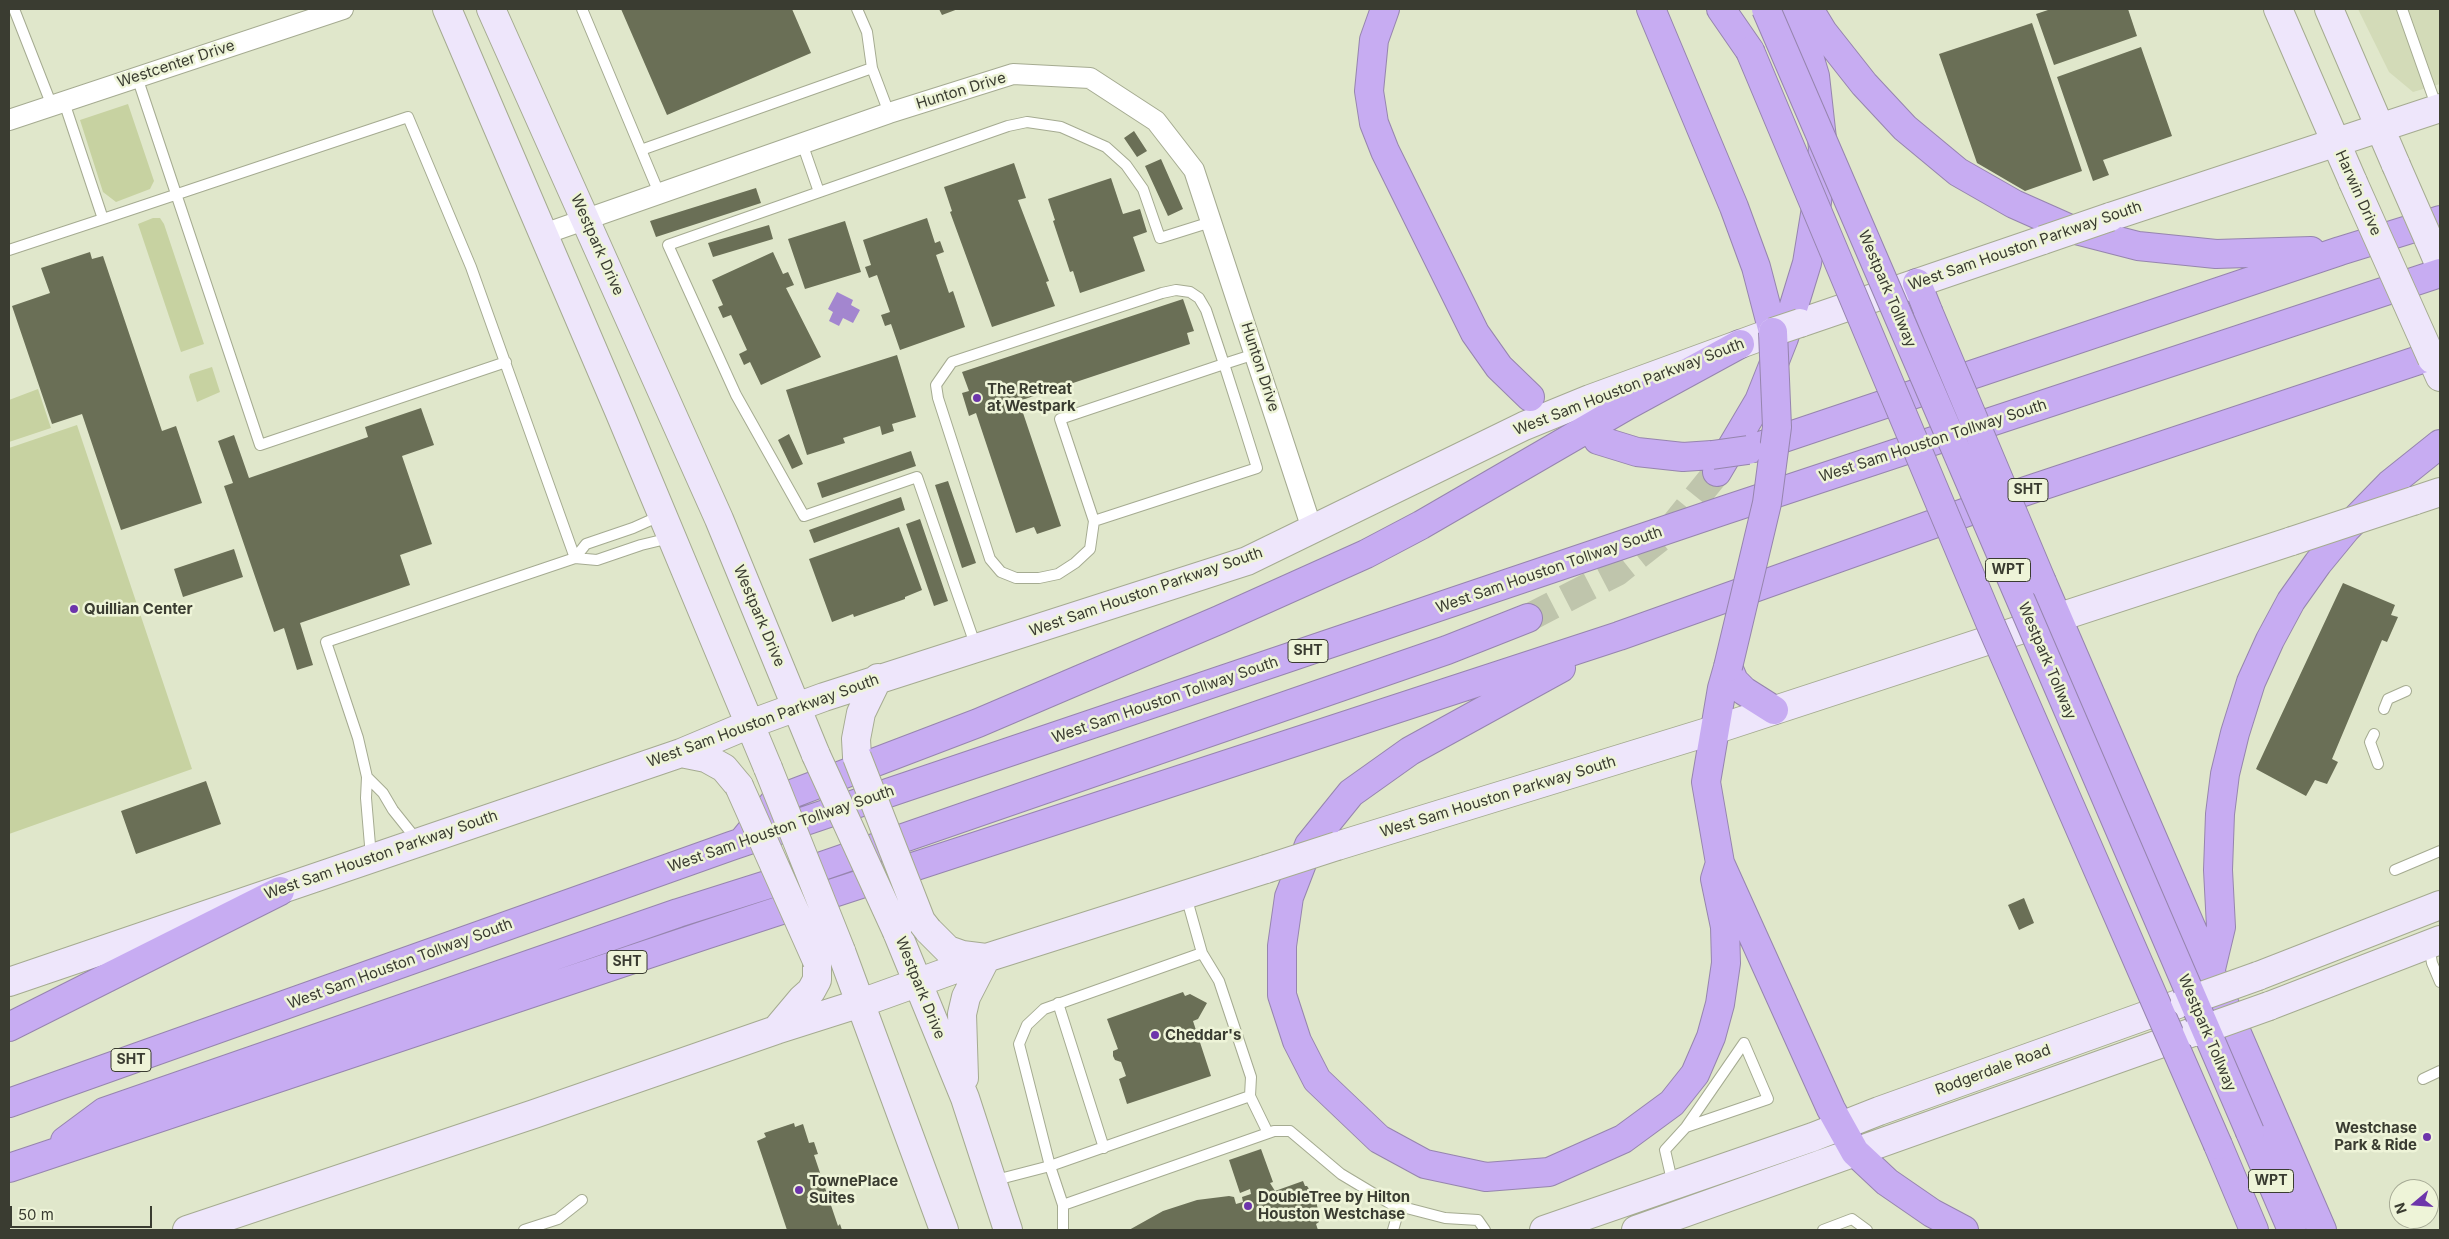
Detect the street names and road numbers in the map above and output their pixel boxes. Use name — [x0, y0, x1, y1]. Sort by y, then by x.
street label: Westcenter Drive — [115, 37, 237, 91]
street label: Hunton Drive — [914, 69, 1008, 113]
street label: Harwin Drive — [2331, 148, 2385, 238]
street label: Westpark Drive — [567, 192, 627, 298]
street label: West Sam Houston Parkway South — [1906, 198, 2144, 294]
street label: Westpark Tollway — [1854, 228, 1920, 350]
street label: Hunton Drive — [1237, 320, 1283, 414]
street label: West Sam Houston Parkway South — [1511, 335, 1747, 439]
street label: West Sam Houston Tollway South — [1817, 396, 2049, 486]
road number: SHT — [2008, 478, 2048, 502]
street label: West Sam Houston Tollway South — [1433, 523, 1665, 617]
street label: West Sam Houston Parkway South — [1027, 544, 1265, 640]
road number: WPT — [1986, 558, 2030, 582]
street label: Westpark Drive — [729, 562, 789, 670]
street label: Westpark Tollway — [2014, 600, 2080, 722]
road number: SHT — [1288, 640, 1328, 662]
street label: West Sam Houston Tollway South — [1049, 653, 1281, 747]
street label: West Sam Houston Parkway South — [645, 671, 881, 771]
street label: West Sam Houston Parkway South — [1378, 753, 1618, 841]
street label: West Sam Houston Tollway South — [665, 782, 897, 876]
street label: West Sam Houston Parkway South — [262, 807, 500, 903]
street label: West Sam Houston Tollway South — [285, 915, 515, 1013]
street label: Westpark Drive — [891, 934, 949, 1042]
road number: SHT — [607, 950, 647, 974]
street label: Westpark Tollway — [2174, 972, 2240, 1094]
street label: Rodgerdale Road — [1933, 1041, 2053, 1099]
road number: SHT — [111, 1048, 151, 1072]
road number: WPT — [2248, 1170, 2294, 1192]

